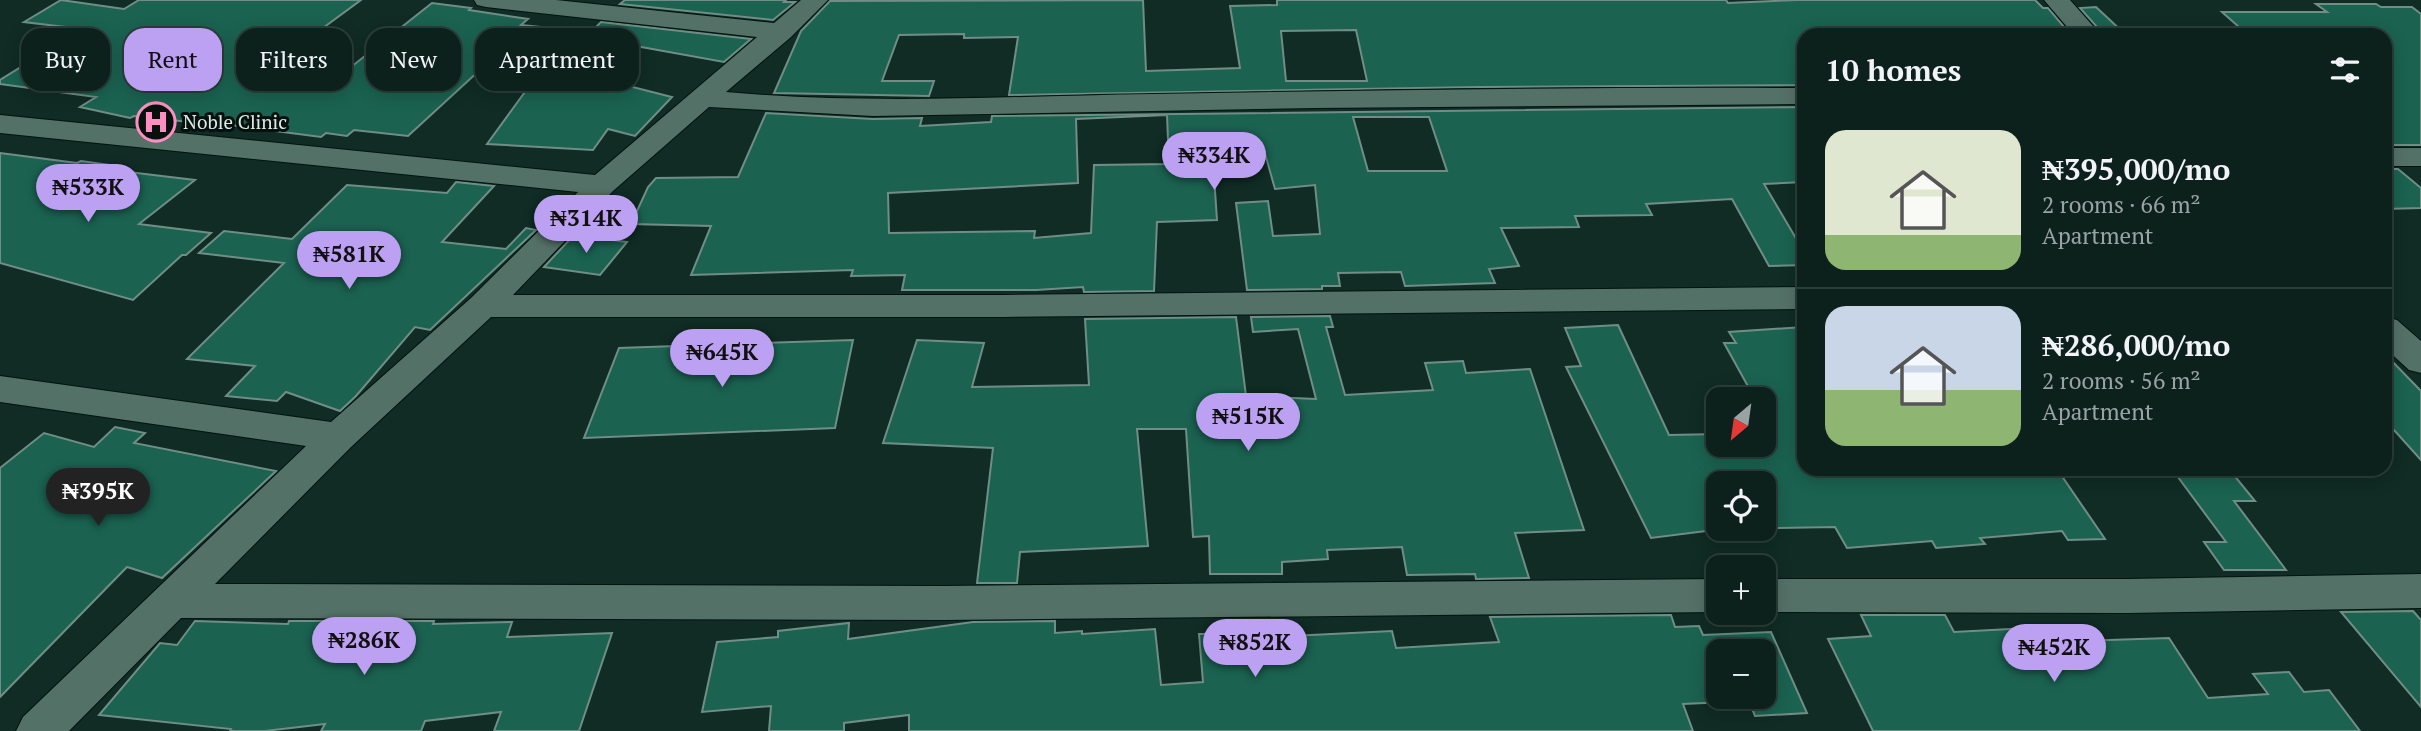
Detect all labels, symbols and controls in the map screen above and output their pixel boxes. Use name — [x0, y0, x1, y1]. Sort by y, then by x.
chip: Buy — [21, 28, 110, 91]
chip: Rent — [124, 28, 222, 91]
chip: Filters — [236, 28, 352, 91]
chip: New — [366, 28, 461, 91]
chip: Apartment — [475, 28, 639, 91]
text: 10 homes — [1825, 50, 1961, 90]
icon: filters — [2326, 51, 2364, 89]
hospital icon: Noble Clinic — [135, 101, 177, 143]
place label: Noble Clinic — [183, 109, 287, 134]
pin: ₦334K — [1165, 132, 1263, 192]
text: ₦334K — [1178, 139, 1250, 170]
text: ₦395,000/mo — [2042, 149, 2230, 189]
icon: home — [1881, 158, 1965, 242]
pin: ₦533K — [39, 164, 137, 224]
text: ₦533K — [52, 171, 124, 202]
text: 2 rooms · 66 m² — [2042, 189, 2201, 220]
pin: ₦314K — [537, 196, 635, 255]
text: ₦314K — [550, 202, 622, 233]
text: Apartment — [2042, 220, 2153, 251]
pin: ₦581K — [300, 232, 398, 291]
text: ₦581K — [313, 238, 385, 269]
text: ₦286,000/mo — [2042, 325, 2230, 365]
pin: ₦645K — [673, 330, 771, 389]
icon: home — [1881, 334, 1965, 418]
text: ₦645K — [686, 336, 758, 367]
text: 2 rooms · 56 m² — [2042, 365, 2201, 396]
north arrow — [1706, 387, 1776, 457]
map controls — [1706, 387, 1776, 709]
pin: ₦515K — [1199, 393, 1297, 453]
text: Apartment — [2042, 396, 2153, 427]
text: ₦515K — [1212, 400, 1284, 431]
pin: ₦395K — [49, 468, 147, 528]
button: locate — [1706, 471, 1776, 541]
text: ₦395K — [62, 475, 134, 506]
button: + — [1706, 555, 1776, 625]
pin: ₦286K — [315, 618, 413, 677]
pin: ₦852K — [1206, 620, 1304, 679]
text: ₦286K — [328, 624, 400, 655]
pin: ₦452K — [2005, 624, 2103, 684]
text: ₦852K — [1219, 626, 1291, 657]
text: ₦452K — [2018, 631, 2090, 662]
button: − — [1706, 639, 1776, 709]

